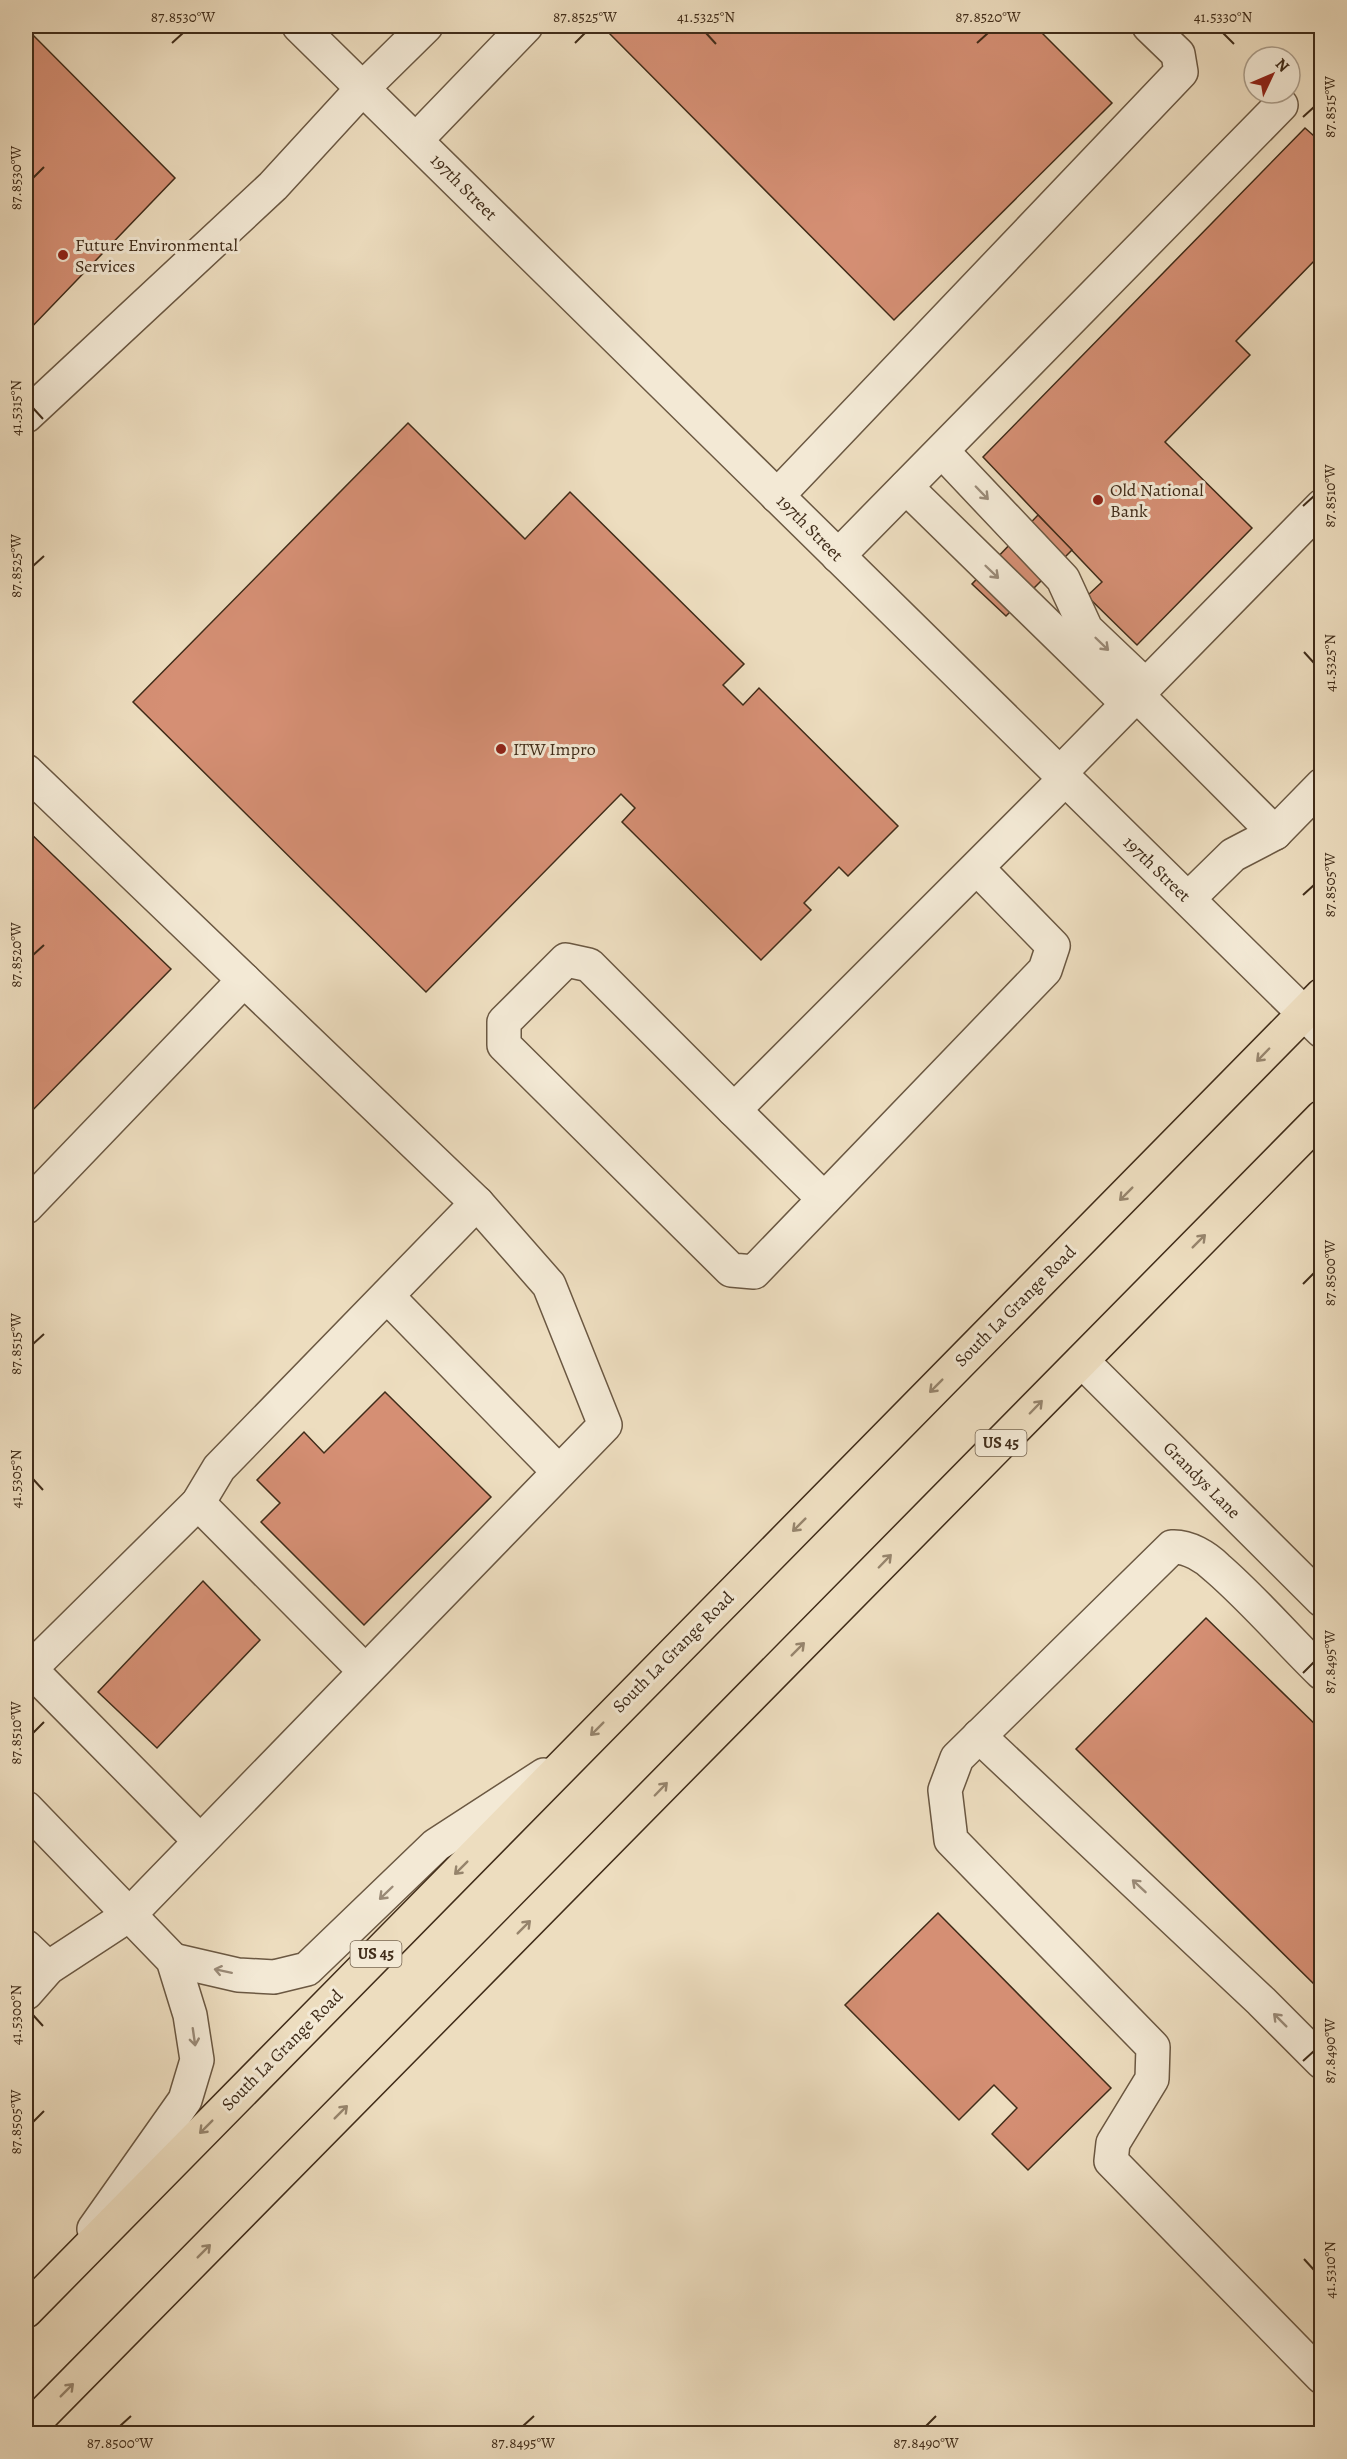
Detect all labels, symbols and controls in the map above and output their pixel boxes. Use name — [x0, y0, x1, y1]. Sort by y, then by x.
text: 87.8530°W — [151, 7, 215, 27]
text: 87.8525°W — [553, 7, 617, 27]
text: 41.5325°N — [677, 7, 735, 27]
text: 87.8520°W — [955, 7, 1021, 27]
text: 41.5330°N — [1194, 7, 1253, 27]
north arrow — [1242, 45, 1302, 105]
text: N — [1270, 53, 1294, 77]
text: 87.8515°W — [1320, 76, 1340, 138]
text: 87.8530°W — [6, 146, 26, 210]
street label: 197th Street — [425, 148, 503, 226]
place label: Future Environmental Services — [75, 233, 238, 278]
marker: Future Environmental Services — [56, 248, 70, 262]
text: 41.5315°N — [6, 380, 26, 436]
text: 87.8510°W — [1320, 464, 1340, 528]
place label: Old National Bank — [1110, 478, 1204, 523]
one-way arrow — [975, 486, 989, 501]
street label: 197th Street — [771, 489, 849, 567]
marker: Old National Bank — [1091, 493, 1105, 507]
text: 87.8525°W — [6, 534, 26, 598]
one-way arrow — [985, 565, 1000, 580]
text: 41.5325°N — [1320, 634, 1340, 692]
one-way arrow — [1094, 637, 1109, 652]
place label: ITW Impro — [513, 737, 596, 761]
marker: ITW Impro — [494, 742, 508, 756]
street label: 197th Street — [1118, 831, 1196, 907]
text: 87.8505°W — [1320, 853, 1340, 917]
text: 87.8520°W — [6, 922, 26, 988]
one-way arrow — [1255, 1047, 1270, 1062]
one-way arrow — [1119, 1186, 1133, 1201]
one-way arrow — [1192, 1234, 1207, 1249]
street label: South La Grange Road — [949, 1240, 1081, 1372]
text: 87.8500°W — [1320, 1240, 1340, 1306]
text: 87.8515°W — [6, 1313, 26, 1375]
one-way arrow — [929, 1378, 944, 1393]
one-way arrow — [1029, 1400, 1043, 1415]
road number: US 45 — [976, 1430, 1026, 1456]
street label: Grandys Lane — [1158, 1436, 1246, 1524]
text: 41.5305°N — [6, 1449, 26, 1508]
one-way arrow — [792, 1517, 807, 1532]
one-way arrow — [877, 1554, 892, 1569]
street label: South La Grange Road — [607, 1586, 739, 1718]
text: 87.8495°W — [1320, 1630, 1340, 1694]
one-way arrow — [790, 1642, 805, 1657]
text: 87.8510°W — [6, 1701, 26, 1765]
one-way arrow — [590, 1722, 605, 1737]
one-way arrow — [654, 1781, 668, 1796]
one-way arrow — [453, 1861, 468, 1876]
one-way arrow — [1132, 1879, 1147, 1893]
one-way arrow — [378, 1886, 393, 1901]
one-way arrow — [517, 1920, 531, 1935]
road number: US 45 — [350, 1941, 401, 1967]
one-way arrow — [213, 1965, 232, 1977]
street label: South La Grange Road — [216, 1984, 348, 2116]
text: 41.5300°N — [6, 1985, 26, 2045]
one-way arrow — [1273, 2013, 1288, 2028]
text: 87.8490°W — [1320, 2018, 1340, 2084]
one-way arrow — [188, 2026, 199, 2046]
text: 87.8505°W — [6, 2090, 26, 2154]
one-way arrow — [333, 2105, 348, 2120]
one-way arrow — [199, 2119, 213, 2134]
text: 41.5310°N — [1320, 2241, 1340, 2299]
one-way arrow — [196, 2244, 211, 2259]
one-way arrow — [59, 2382, 74, 2397]
text: 87.8500°W — [87, 2433, 153, 2453]
text: 87.8495°W — [491, 2433, 555, 2453]
text: 87.8490°W — [893, 2433, 959, 2453]

